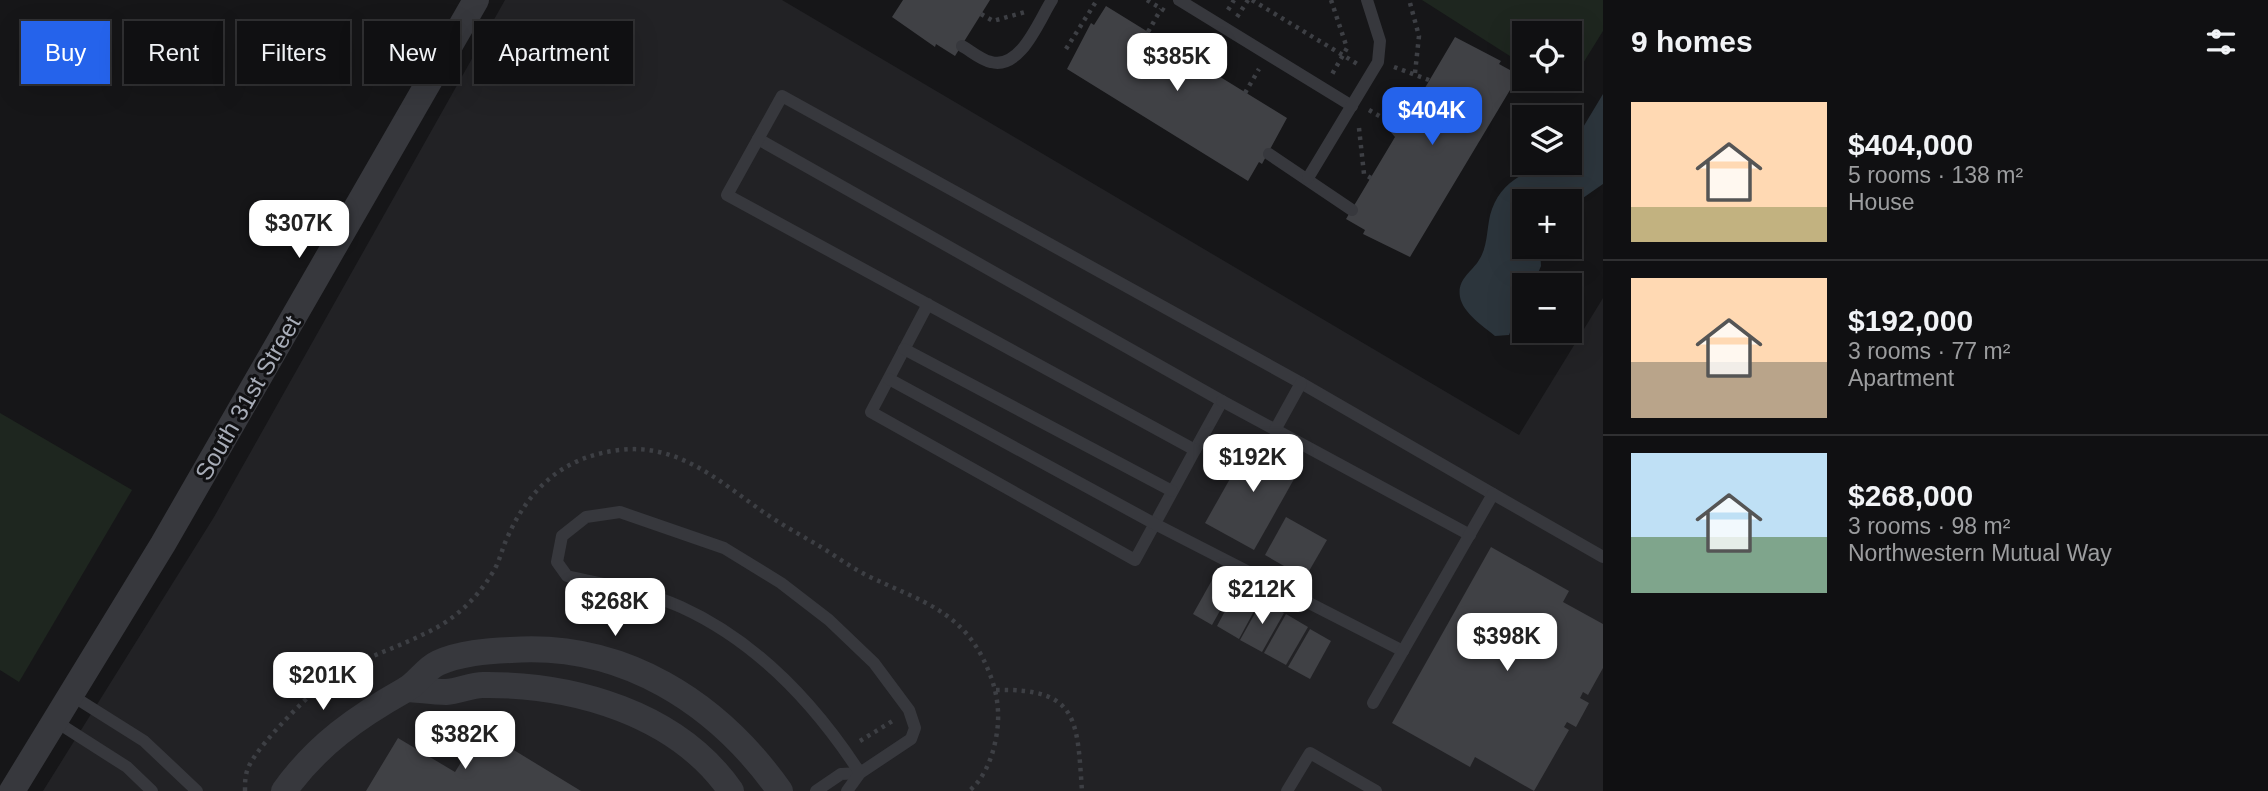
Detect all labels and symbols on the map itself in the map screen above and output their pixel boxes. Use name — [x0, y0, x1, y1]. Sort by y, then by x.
pin: $385K — [1128, 34, 1226, 93]
pin: $404K — [1383, 88, 1481, 147]
pin: $307K — [250, 201, 348, 260]
street label: South 31st Street — [190, 310, 306, 485]
pin: $192K — [1204, 434, 1302, 494]
pin: $212K — [1213, 566, 1311, 626]
pin: $268K — [566, 578, 664, 638]
pin: $398K — [1458, 614, 1556, 673]
pin: $201K — [274, 652, 372, 712]
pin: $382K — [416, 712, 514, 771]

